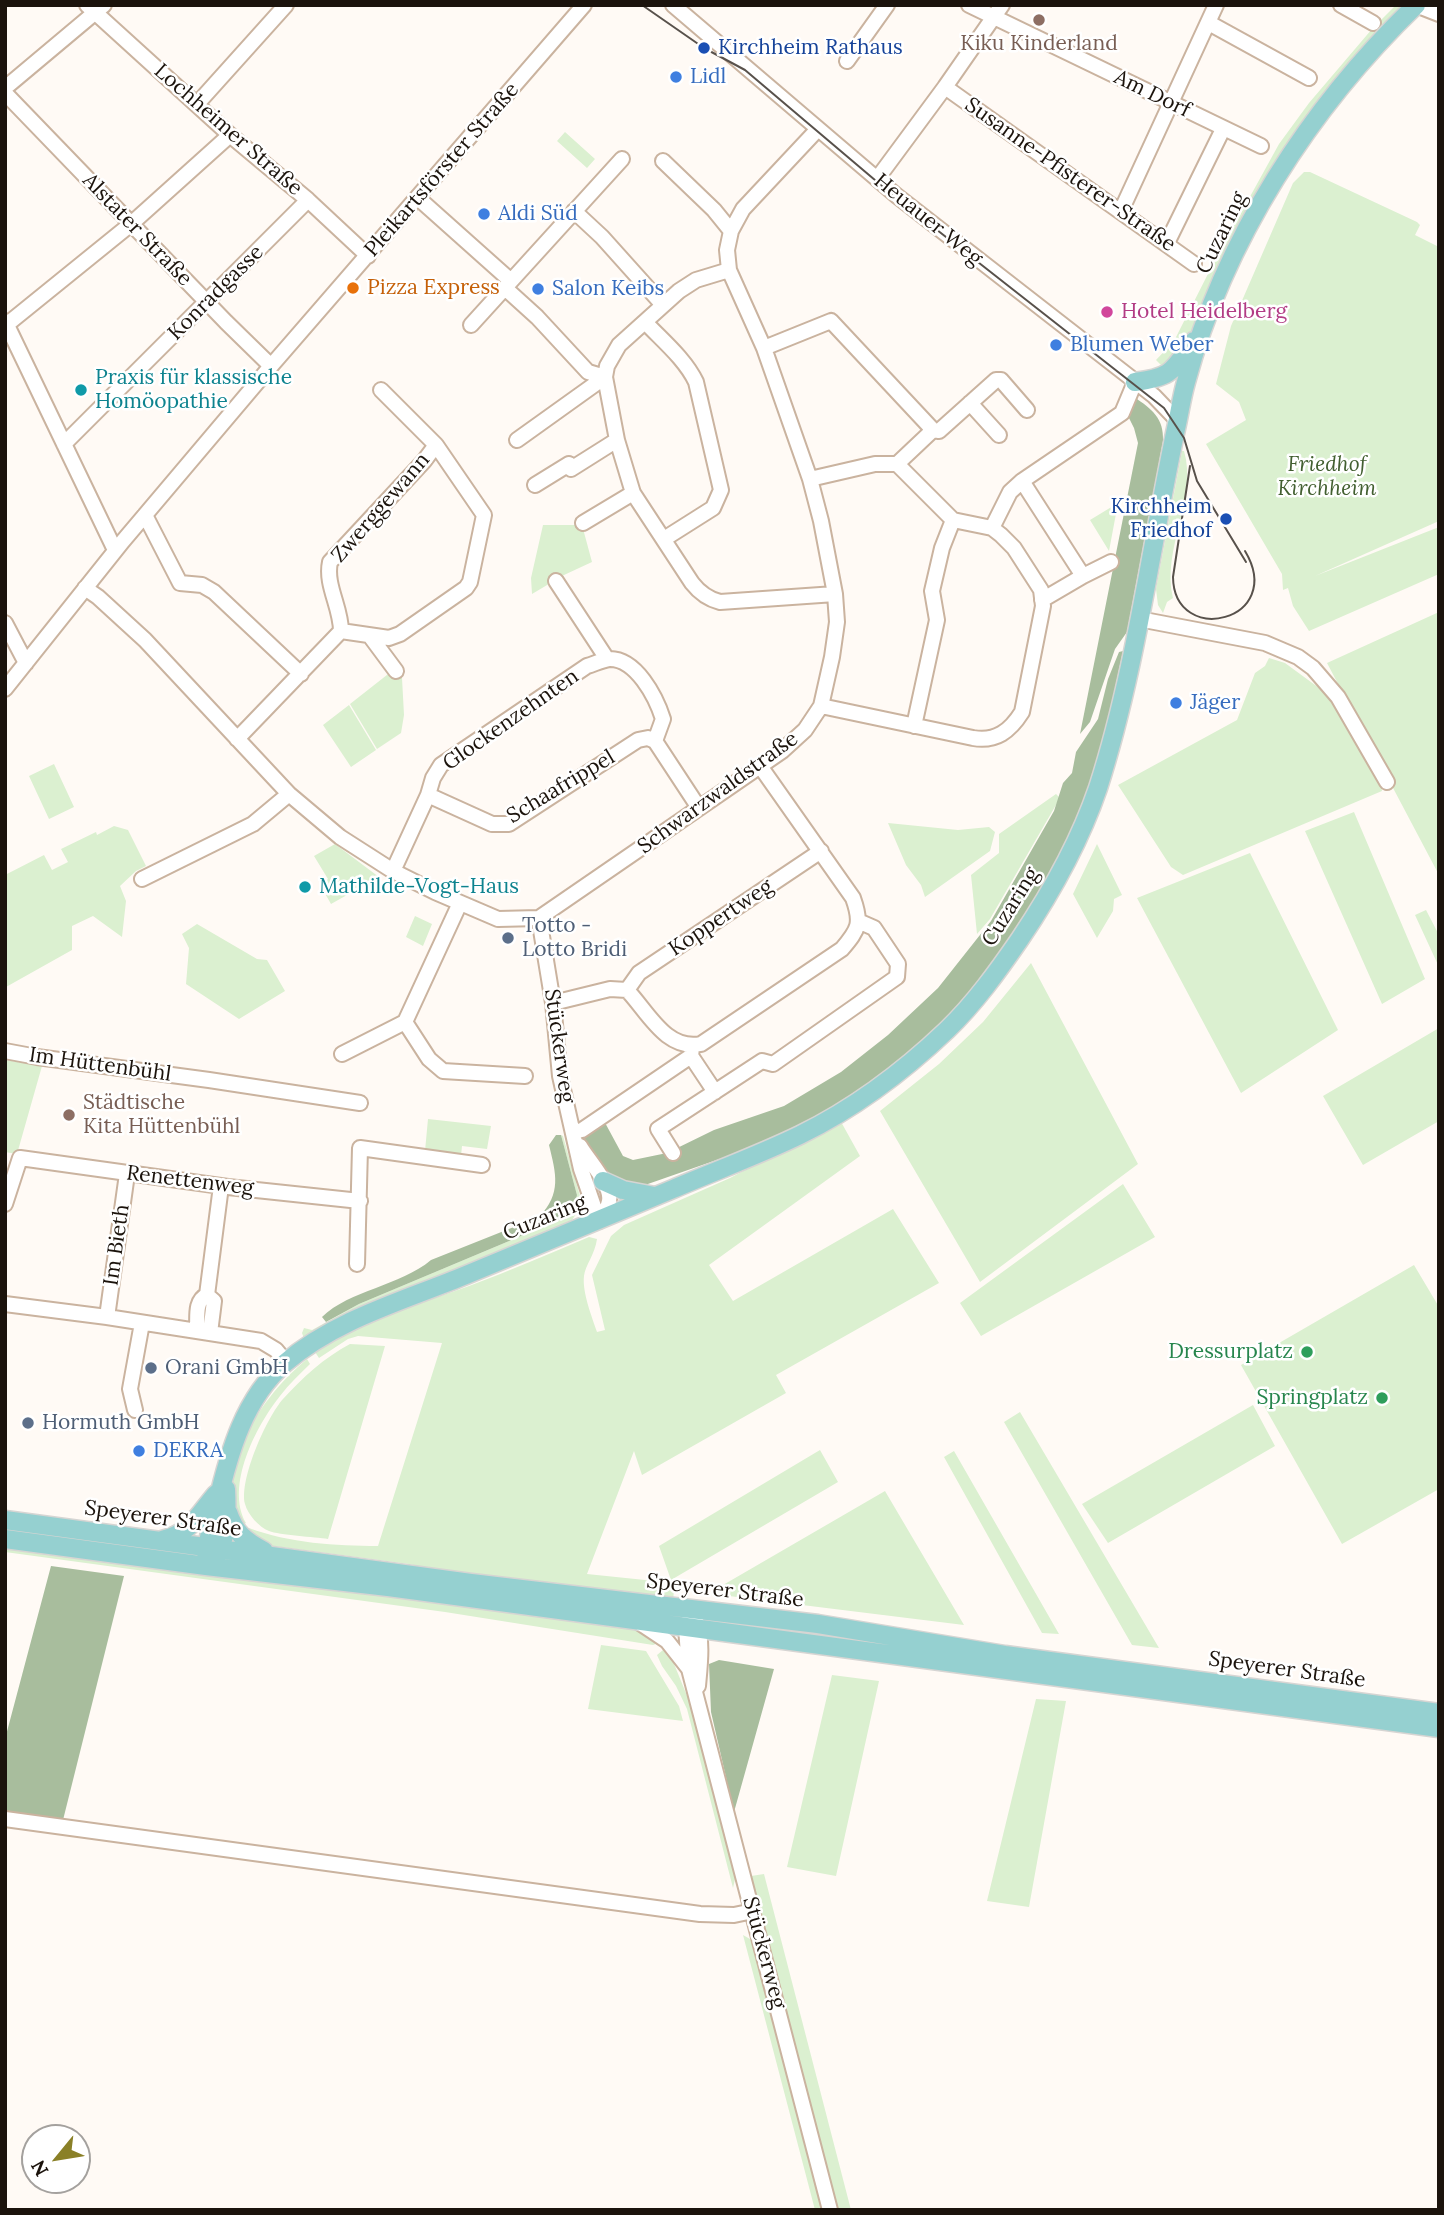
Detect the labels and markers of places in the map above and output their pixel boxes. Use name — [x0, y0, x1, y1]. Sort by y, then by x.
marker: Kiku Kinderland — [1031, 12, 1047, 28]
place label: Kiku Kinderland — [960, 31, 1118, 57]
place label: Kirchheim Rathaus — [718, 35, 903, 61]
marker: Kirchheim Rathaus — [696, 40, 712, 56]
place label: Lidl — [690, 64, 726, 90]
marker: Lidl — [668, 69, 684, 85]
place label: Aldi Süd — [498, 201, 578, 227]
marker: Aldi Süd — [476, 206, 492, 222]
place label: Pizza Express — [367, 275, 500, 301]
place label: Salon Keibs — [552, 276, 664, 302]
marker: Pizza Express — [345, 280, 361, 296]
marker: Salon Keibs — [530, 281, 546, 297]
place label: Hotel Heidelberg — [1121, 299, 1287, 325]
marker: Hotel Heidelberg — [1099, 304, 1115, 320]
place label: Blumen Weber — [1070, 332, 1214, 358]
marker: Blumen Weber — [1048, 337, 1064, 353]
place label: Praxis für klassische Homöopathie — [95, 365, 292, 415]
marker: Praxis für klassische Homöopathie — [73, 382, 89, 398]
place label: Kirchheim Friedhof — [1110, 494, 1212, 544]
marker: Kirchheim Friedhof — [1218, 511, 1234, 527]
place label: Jäger — [1190, 690, 1240, 716]
marker: Jäger — [1168, 695, 1184, 711]
place label: Mathilde-Vogt-Haus — [319, 874, 519, 900]
marker: Mathilde-Vogt-Haus — [297, 879, 313, 895]
place label: Totto - Lotto Bridi — [522, 913, 627, 963]
marker: Totto - Lotto Bridi — [500, 930, 516, 946]
place label: Städtische Kita Hüttenbühl — [83, 1090, 240, 1140]
marker: Städtische Kita Hüttenbühl — [61, 1107, 77, 1123]
place label: Dressurplatz — [1168, 1339, 1293, 1365]
marker: Dressurplatz — [1299, 1344, 1315, 1360]
place label: Orani GmbH — [165, 1355, 288, 1381]
marker: Orani GmbH — [143, 1360, 159, 1376]
place label: Springplatz — [1256, 1385, 1368, 1411]
marker: Springplatz — [1374, 1390, 1390, 1406]
place label: Hormuth GmbH — [42, 1410, 200, 1436]
marker: Hormuth GmbH — [20, 1415, 36, 1431]
place label: DEKRA — [153, 1438, 223, 1464]
marker: DEKRA — [131, 1443, 147, 1459]

